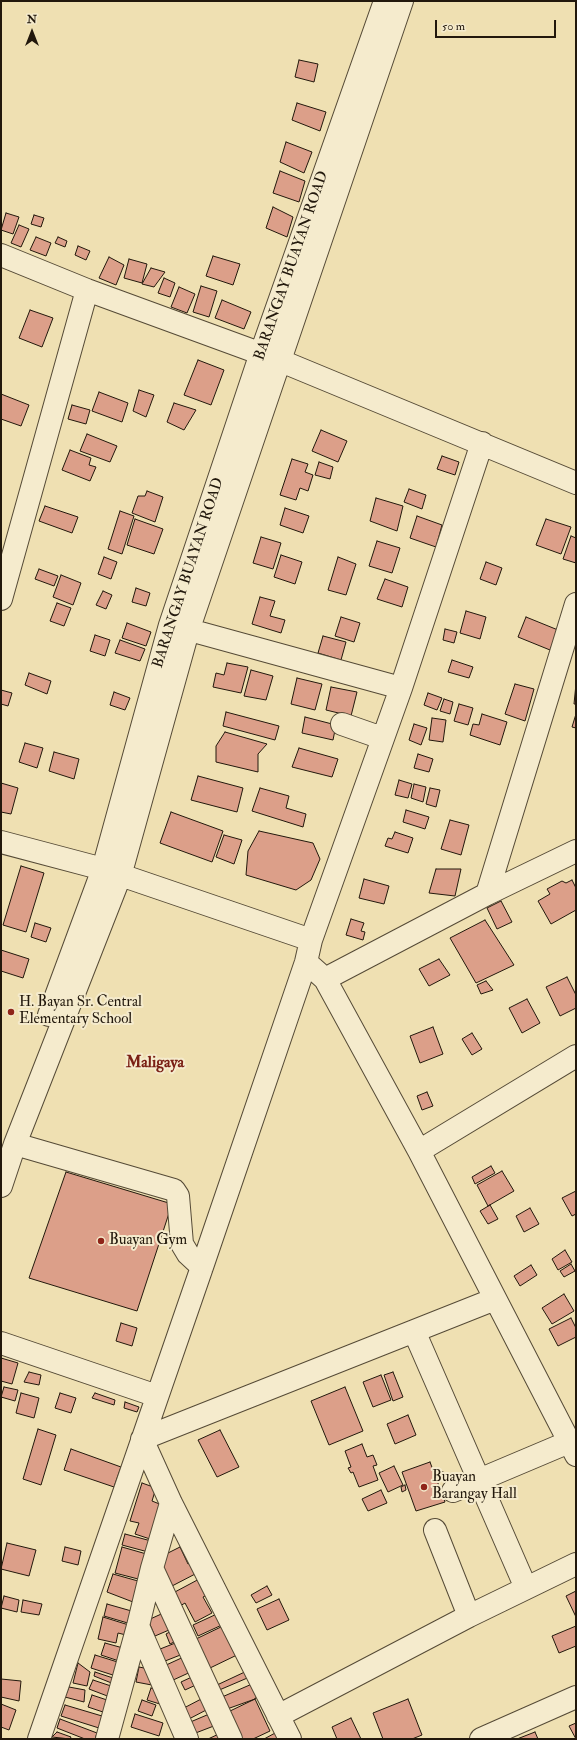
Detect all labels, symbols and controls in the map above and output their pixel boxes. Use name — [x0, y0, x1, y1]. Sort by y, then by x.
north arrow — [12, 12, 52, 52]
scale bar — [437, 12, 558, 38]
text: N — [27, 13, 37, 26]
text: 50 m — [442, 19, 465, 34]
street label: BARANGAY BUAYAN ROAD — [251, 169, 333, 363]
street label: BARANGAY BUAYAN ROAD — [150, 476, 228, 670]
place label: H. Bayan Sr. Central Elementary School — [19, 994, 142, 1029]
marker: H. Bayan Sr. Central Elementary School — [6, 1007, 16, 1017]
district label: Maligaya — [126, 1054, 184, 1074]
place label: Buayan Gym — [109, 1232, 187, 1250]
marker: Buayan Gym — [96, 1236, 106, 1246]
place label: Buayan Barangay Hall — [432, 1469, 517, 1504]
marker: Buayan Barangay Hall — [419, 1482, 429, 1492]

